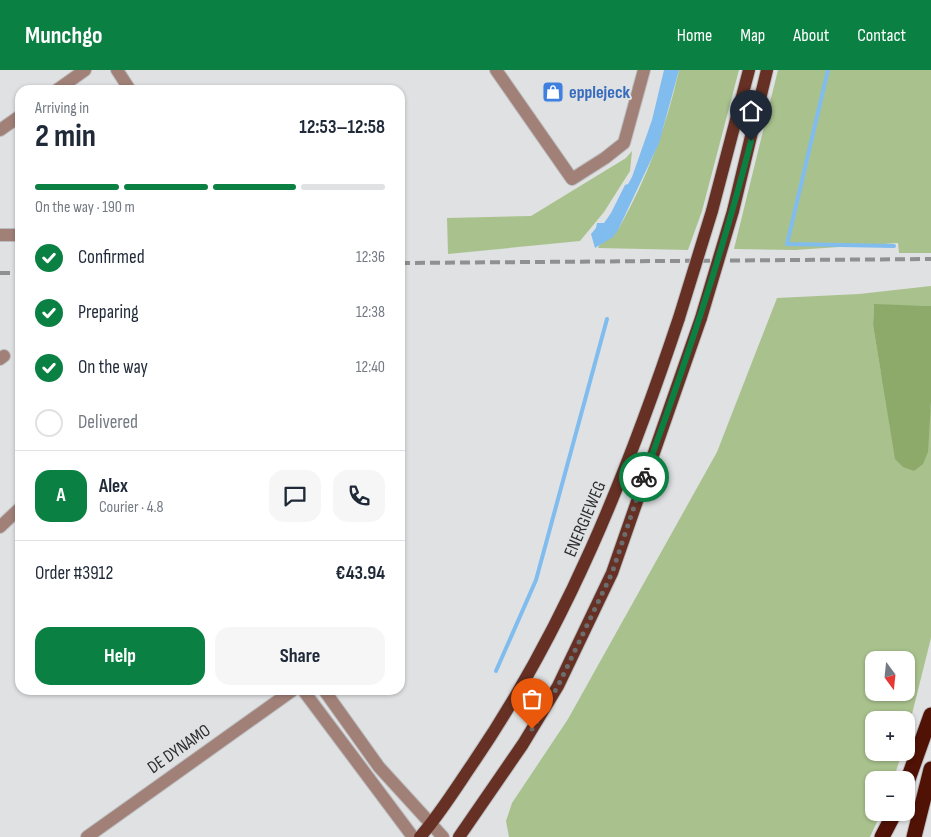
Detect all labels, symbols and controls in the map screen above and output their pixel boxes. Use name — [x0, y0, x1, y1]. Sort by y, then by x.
text: Munchgo — [25, 21, 103, 50]
text: Home — [677, 25, 712, 46]
text: Map — [740, 25, 765, 46]
text: About — [793, 25, 829, 46]
text: Contact — [857, 25, 906, 46]
shop icon: epplejeck — [541, 80, 565, 104]
place label: epplejeck — [569, 82, 631, 103]
pin — [730, 90, 772, 141]
icon: home — [737, 97, 765, 125]
text: Arriving in — [35, 99, 89, 118]
text: 12:53–12:58 — [299, 116, 385, 139]
text: 2 min — [35, 117, 96, 156]
text: On the way · 190 m — [35, 198, 135, 217]
icon: check — [35, 244, 63, 272]
text: Confirmed — [78, 246, 145, 269]
text: 12:36 — [356, 248, 385, 267]
icon: check — [35, 299, 63, 327]
text: Preparing — [78, 301, 139, 324]
text: 12:38 — [356, 303, 385, 322]
icon: check — [35, 354, 63, 382]
text: On the way — [78, 356, 148, 379]
text: 12:40 — [356, 358, 385, 377]
text: Delivered — [78, 411, 138, 434]
courier — [619, 452, 669, 502]
icon: bike — [630, 463, 658, 491]
button: chat — [269, 470, 321, 522]
button: phone — [333, 470, 385, 522]
text: Alex — [99, 475, 128, 498]
street label: ENERGIEWEG — [560, 478, 610, 560]
text: A — [56, 484, 66, 507]
text: Courier · 4.8 — [99, 498, 163, 517]
text: Order #3912 — [35, 562, 113, 585]
text: €43.94 — [335, 562, 385, 585]
button: Help — [35, 627, 205, 685]
button: Share — [215, 627, 385, 685]
north arrow — [865, 651, 915, 701]
map controls — [865, 651, 915, 821]
pin — [511, 678, 553, 729]
icon: bag — [518, 685, 546, 713]
button: + — [865, 711, 915, 761]
street label: DE DYNAMO — [144, 720, 214, 778]
button: − — [865, 771, 915, 821]

